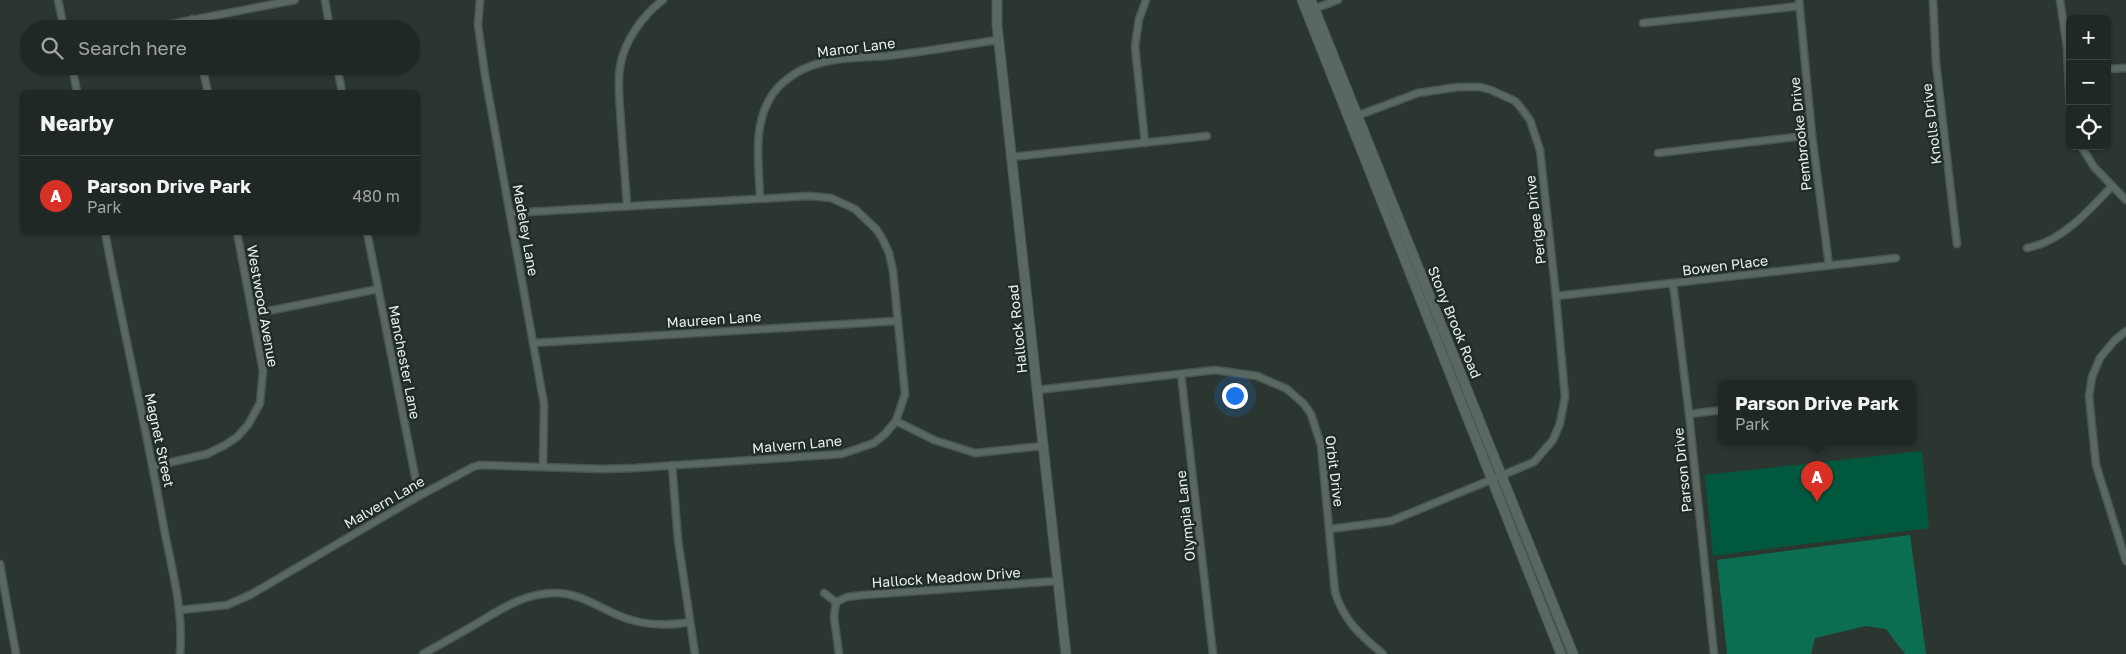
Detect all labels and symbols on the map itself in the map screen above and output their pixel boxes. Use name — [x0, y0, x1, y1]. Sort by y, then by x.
street label: Manor Lane — [816, 34, 896, 60]
street label: Pembrooke Drive — [1786, 76, 1814, 192]
street label: Knolls Drive — [1918, 83, 1944, 165]
street label: Perigee Drive — [1521, 175, 1549, 265]
street label: Madeley Lane — [510, 183, 542, 277]
street label: Westwood Avenue — [244, 244, 282, 368]
street label: Bowen Place — [1681, 251, 1769, 279]
street label: Stony Brook Road — [1425, 263, 1485, 381]
street label: Hallock Road — [1004, 284, 1030, 374]
street label: Manchester Lane — [386, 304, 424, 420]
street label: Maureen Lane — [666, 307, 762, 331]
your location — [1222, 383, 1248, 409]
street label: Magnet Street — [142, 391, 178, 489]
street label: Parson Drive — [1669, 427, 1695, 513]
street label: Malvern Lane — [751, 432, 843, 456]
street label: Orbit Drive — [1322, 434, 1348, 508]
pin: A — [1801, 461, 1833, 502]
street label: Olympia Lane — [1172, 470, 1198, 562]
street label: Malvern Lane — [341, 472, 427, 532]
street label: Hallock Meadow Drive — [871, 563, 1021, 591]

